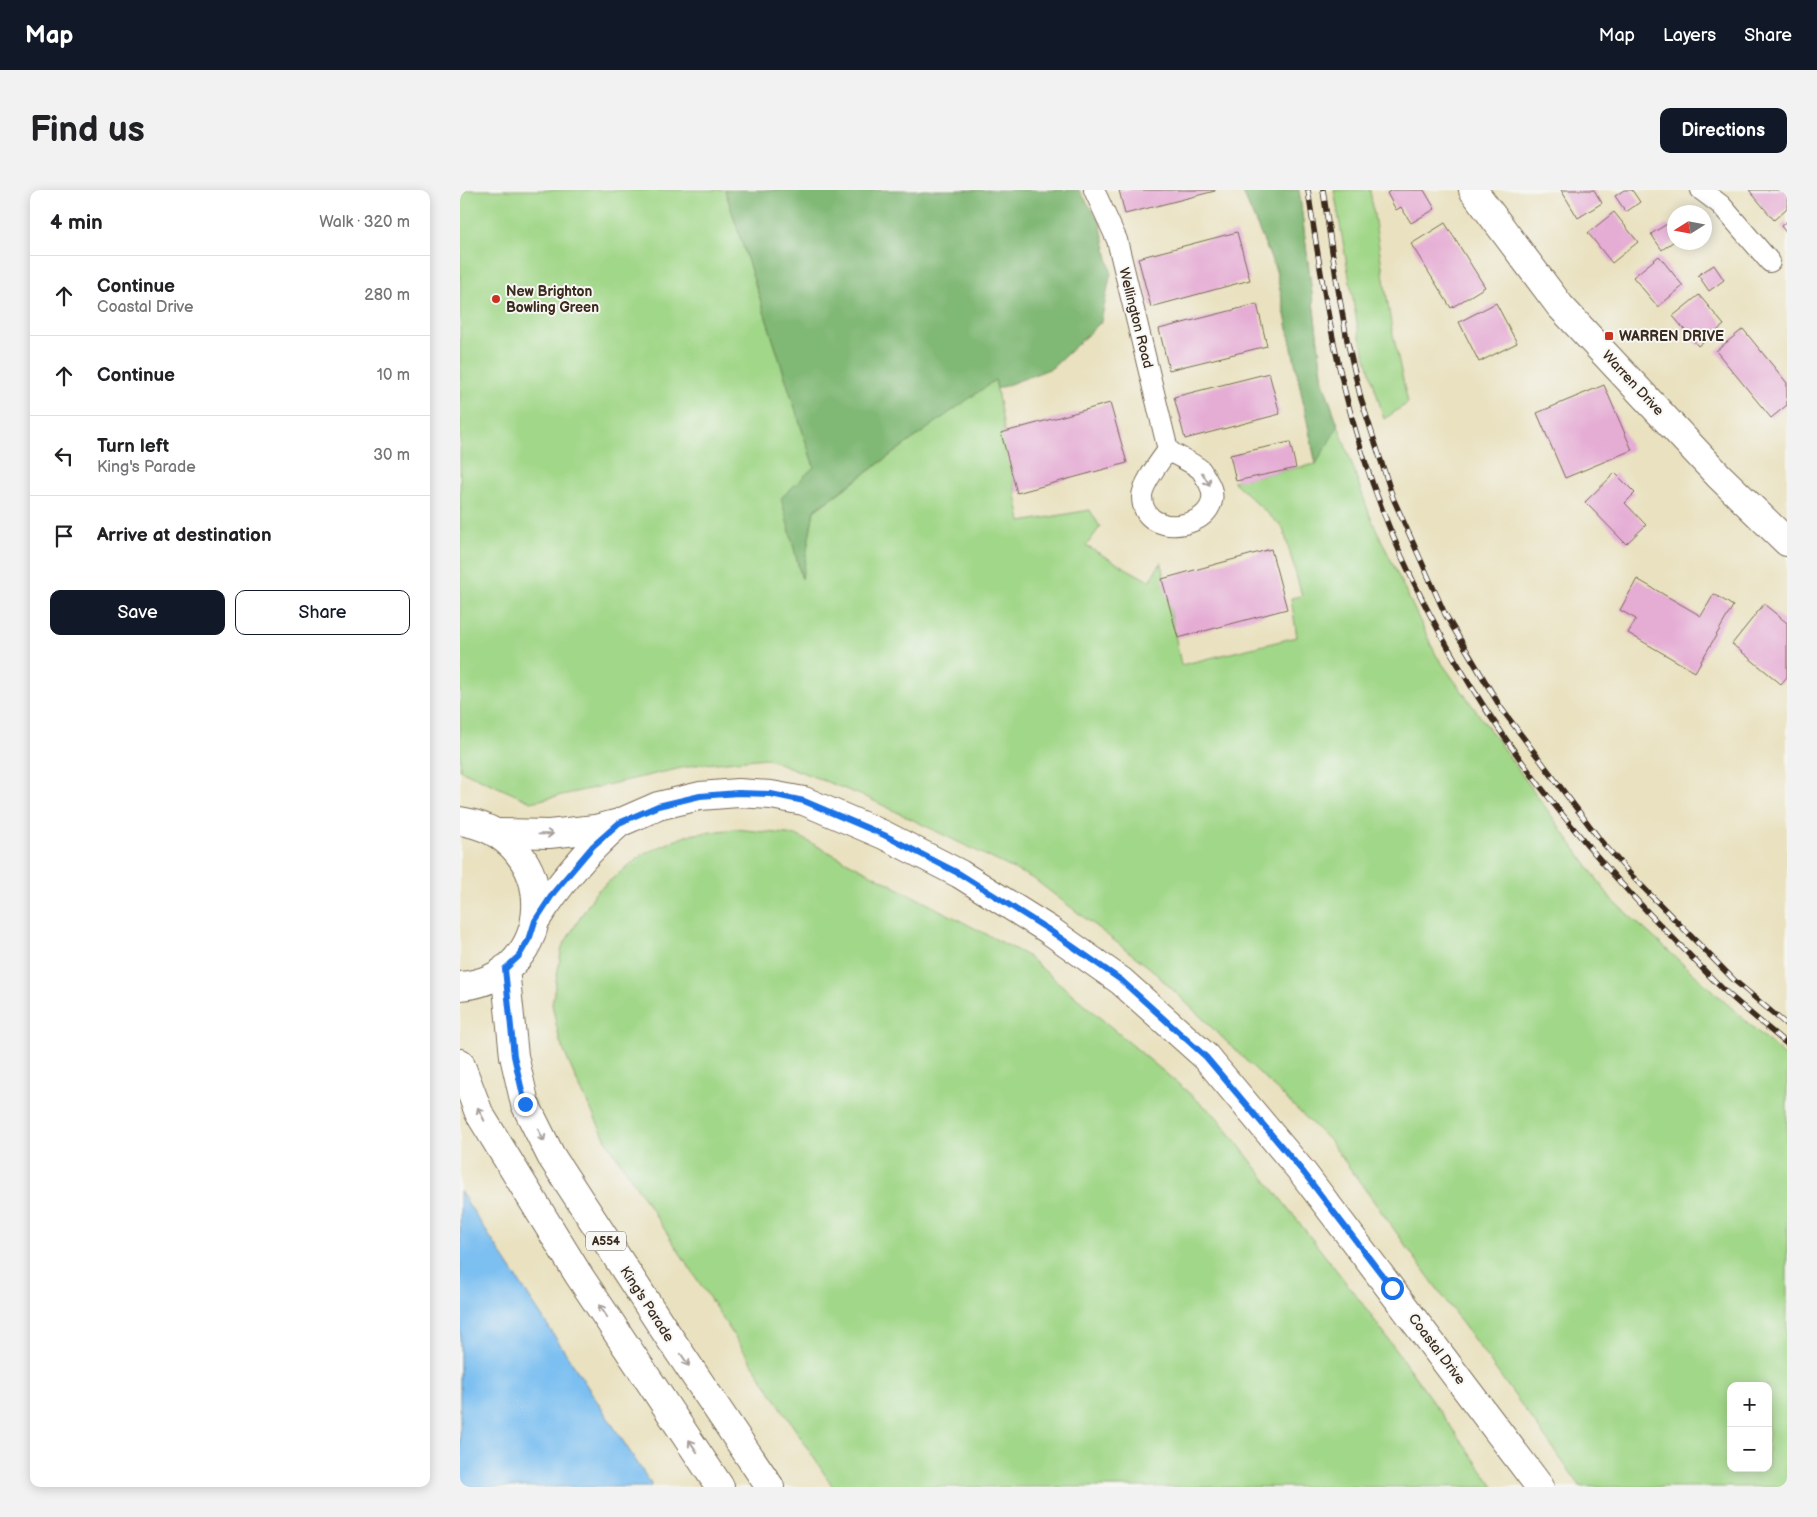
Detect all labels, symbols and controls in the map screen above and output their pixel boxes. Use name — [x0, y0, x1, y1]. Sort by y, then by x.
text: Map — [25, 21, 73, 50]
text: Map — [1599, 25, 1635, 46]
text: Layers — [1663, 25, 1716, 46]
text: Share — [1744, 25, 1792, 46]
button: Directions — [1660, 108, 1787, 153]
text: Find us — [30, 109, 145, 152]
north arrow — [1667, 205, 1712, 250]
text: 4 min — [50, 210, 103, 235]
text: Walk · 320 m — [319, 213, 410, 232]
street label: Wellington Road — [1115, 266, 1157, 370]
text: Continue — [97, 275, 175, 298]
icon: ahead — [50, 282, 78, 310]
place label: New Brighton Bowling Green — [506, 283, 599, 316]
text: 280 m — [364, 286, 410, 305]
marker: New Brighton Bowling Green — [490, 293, 502, 305]
text: Coastal Drive — [97, 298, 193, 317]
place label: WARREN DRIVE — [1619, 328, 1724, 345]
marker: WARREN DRIVE — [1603, 330, 1615, 342]
street label: Warren Drive — [1599, 347, 1667, 419]
icon: ahead — [50, 362, 78, 390]
text: Continue — [97, 364, 175, 387]
text: 10 m — [377, 366, 410, 385]
text: Turn left — [97, 435, 169, 458]
icon: left — [50, 442, 78, 470]
text: 30 m — [373, 446, 410, 465]
text: King's Parade — [97, 458, 196, 477]
one-way arrow — [1202, 471, 1212, 485]
icon: arrive — [50, 522, 78, 550]
text: Arrive at destination — [97, 524, 272, 547]
button: Save — [50, 590, 225, 635]
button: Share — [235, 590, 410, 635]
one-way arrow — [537, 829, 553, 839]
route end — [514, 1093, 537, 1116]
one-way arrow — [476, 1106, 486, 1121]
one-way arrow — [536, 1127, 546, 1142]
road number: A554 — [586, 1232, 626, 1250]
street label: King's Parade — [616, 1263, 678, 1345]
route start — [1381, 1277, 1404, 1300]
one-way arrow — [598, 1305, 608, 1319]
street label: Coastal Drive — [1405, 1310, 1469, 1388]
one-way arrow — [680, 1353, 690, 1367]
map controls — [1727, 1382, 1772, 1472]
button: + — [1727, 1382, 1772, 1427]
button: − — [1727, 1427, 1772, 1472]
one-way arrow — [688, 1440, 698, 1454]

